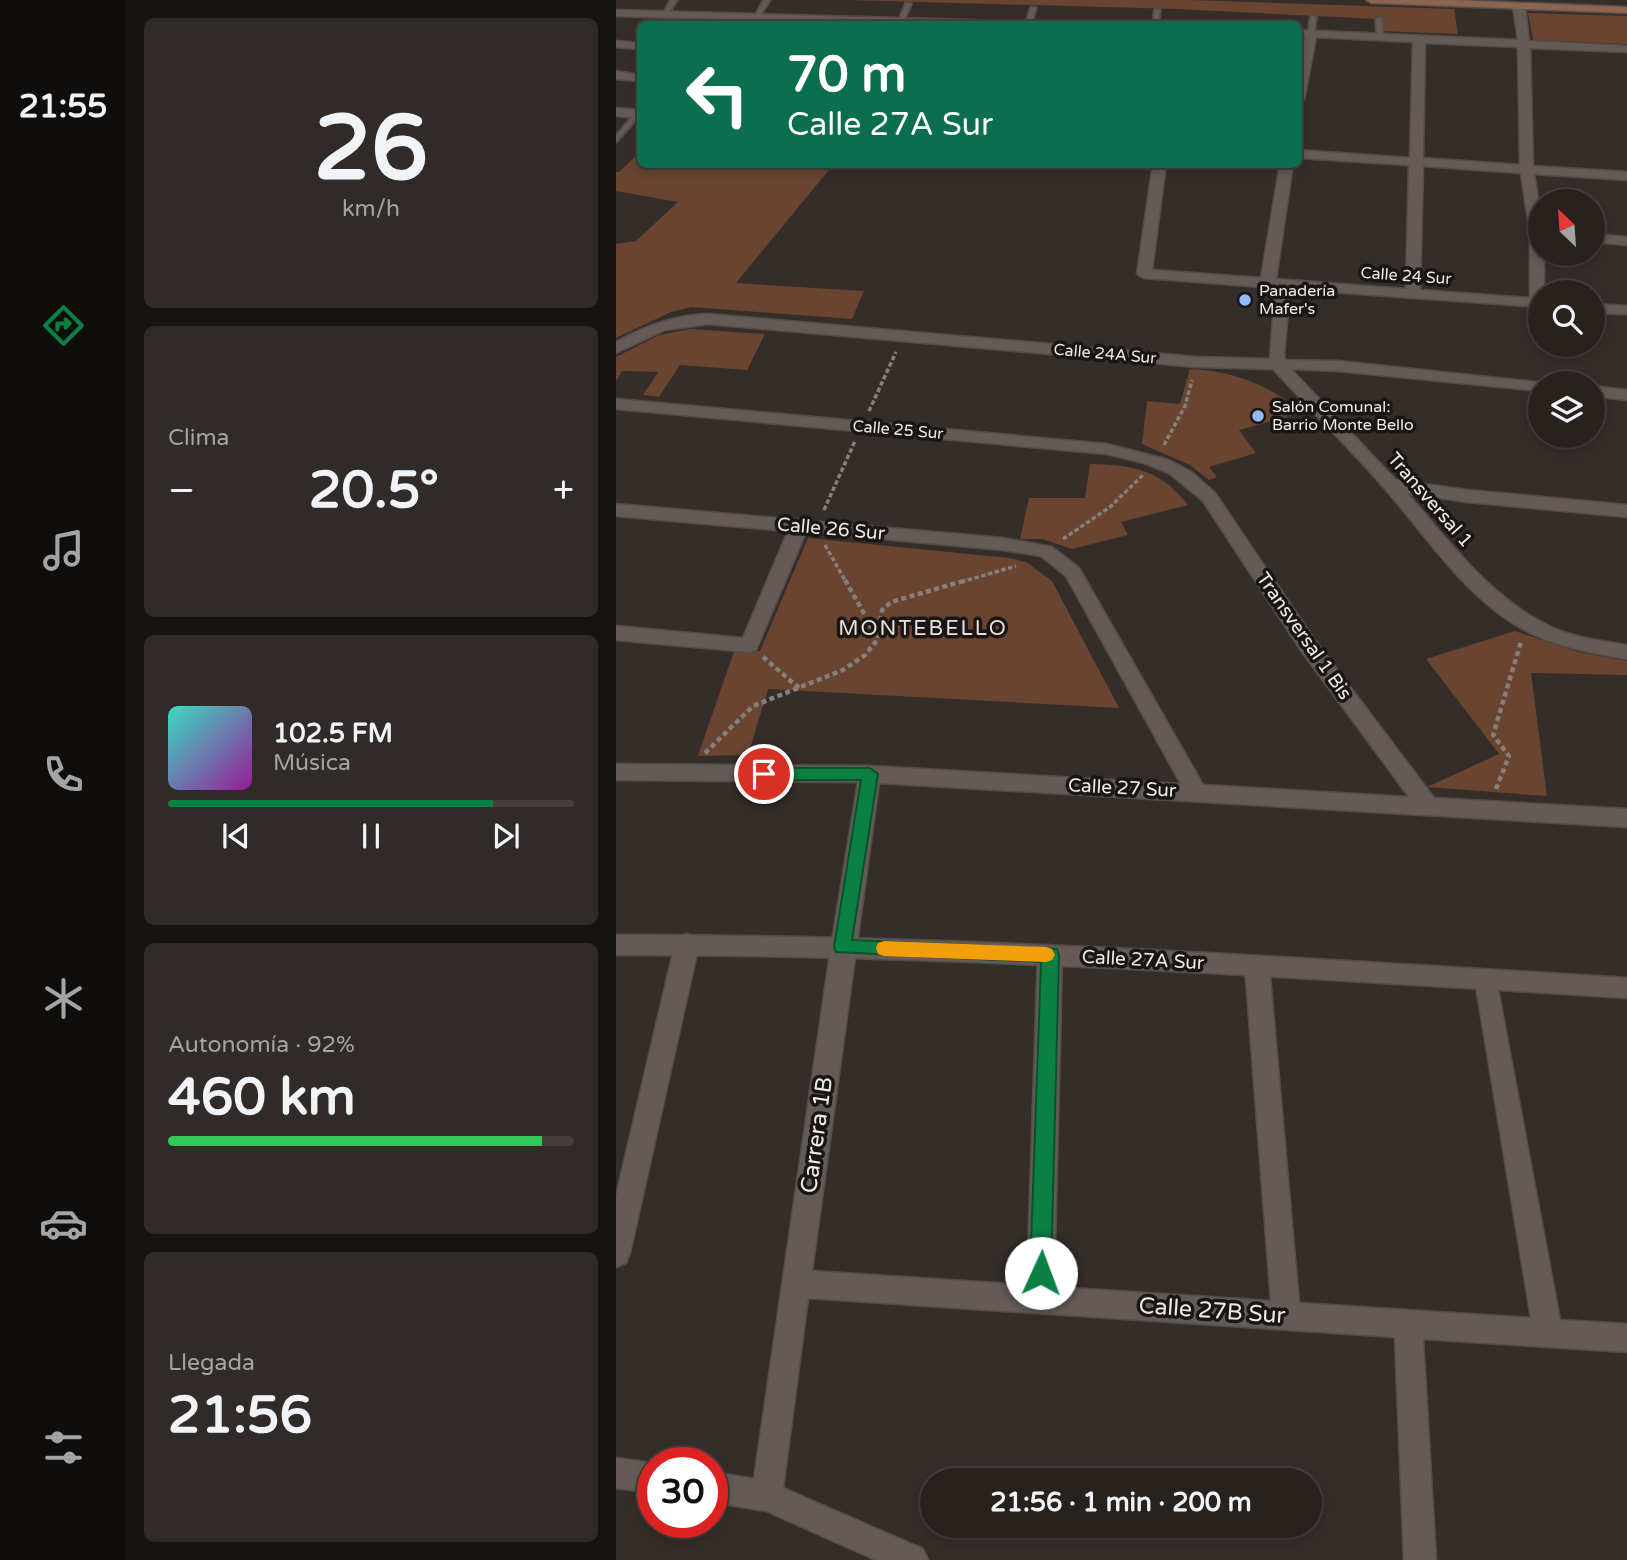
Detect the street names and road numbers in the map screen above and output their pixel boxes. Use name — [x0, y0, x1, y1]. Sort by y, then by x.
street label: Calle 24 Sur — [1360, 263, 1453, 289]
street label: Calle 24A Sur — [1053, 340, 1158, 369]
street label: Calle 25 Sur — [852, 416, 945, 444]
street label: Transversal 1 — [1383, 448, 1477, 552]
street label: Calle 26 Sur — [776, 513, 887, 545]
street label: Transversal 1 Bis — [1252, 568, 1356, 704]
street label: Calle 27 Sur — [1067, 774, 1177, 802]
street label: Calle 27A Sur — [1081, 946, 1205, 974]
street label: Carrera 1B — [795, 1075, 839, 1195]
street label: Calle 27B Sur — [1138, 1292, 1286, 1330]

